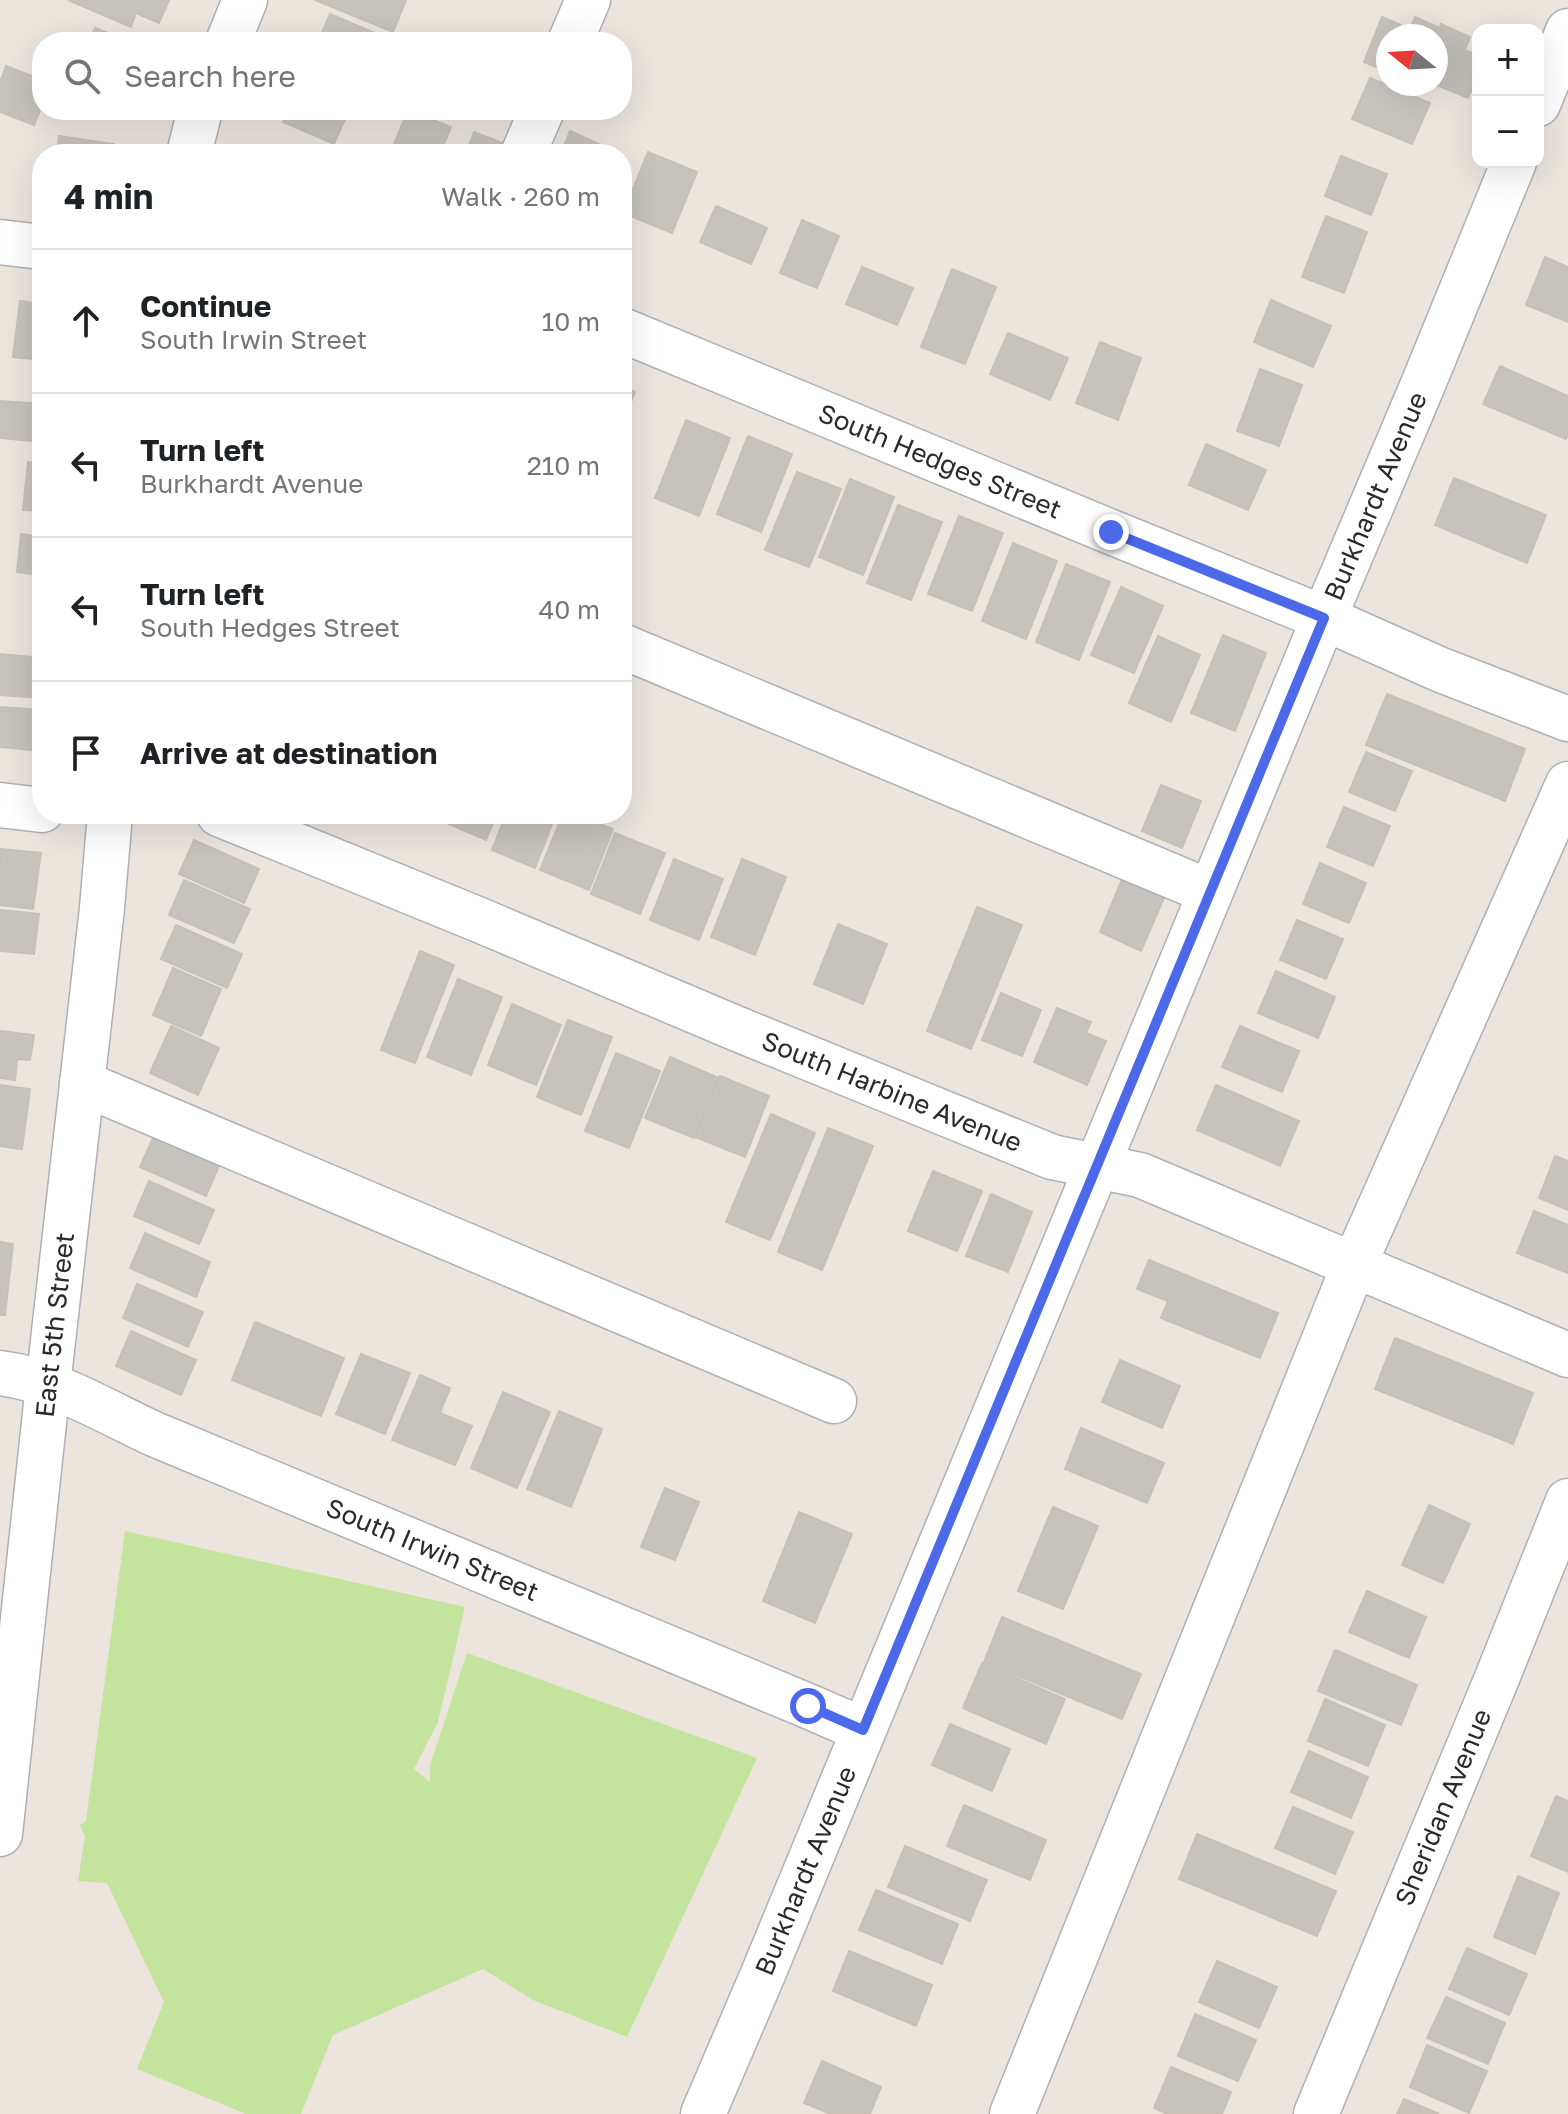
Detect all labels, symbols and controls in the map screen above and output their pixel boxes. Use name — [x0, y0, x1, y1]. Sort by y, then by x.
north arrow — [1376, 24, 1448, 96]
map controls — [1472, 24, 1544, 168]
button: + — [1472, 24, 1544, 96]
search box — [32, 32, 632, 120]
icon: search — [60, 54, 104, 98]
text: Search here — [124, 58, 296, 94]
button: − — [1472, 96, 1544, 168]
text: 4 min — [64, 176, 153, 216]
text: Walk · 260 m — [441, 181, 600, 212]
text: Continue — [140, 288, 271, 324]
icon: ahead — [64, 299, 108, 343]
text: 10 m — [542, 306, 600, 337]
text: South Irwin Street — [140, 324, 367, 355]
street label: Burkhardt Avenue — [1317, 387, 1433, 605]
street label: South Hedges Street — [814, 397, 1066, 525]
text: Turn left — [140, 432, 265, 468]
icon: left — [64, 443, 108, 487]
text: 210 m — [527, 450, 600, 481]
text: Burkhardt Avenue — [140, 468, 363, 499]
route end — [1093, 514, 1129, 550]
text: Turn left — [140, 576, 265, 612]
icon: left — [64, 587, 108, 631]
text: 40 m — [539, 594, 600, 625]
text: South Hedges Street — [140, 612, 400, 643]
icon: arrive — [64, 731, 108, 775]
text: Arrive at destination — [140, 735, 437, 771]
street label: South Harbine Avenue — [758, 1025, 1027, 1158]
street label: East 5th Street — [29, 1231, 80, 1419]
street label: South Irwin Street — [322, 1491, 544, 1607]
route start — [790, 1688, 826, 1724]
street label: Sheridan Avenue — [1388, 1704, 1497, 1910]
street label: Burkhardt Avenue — [748, 1761, 862, 1980]

